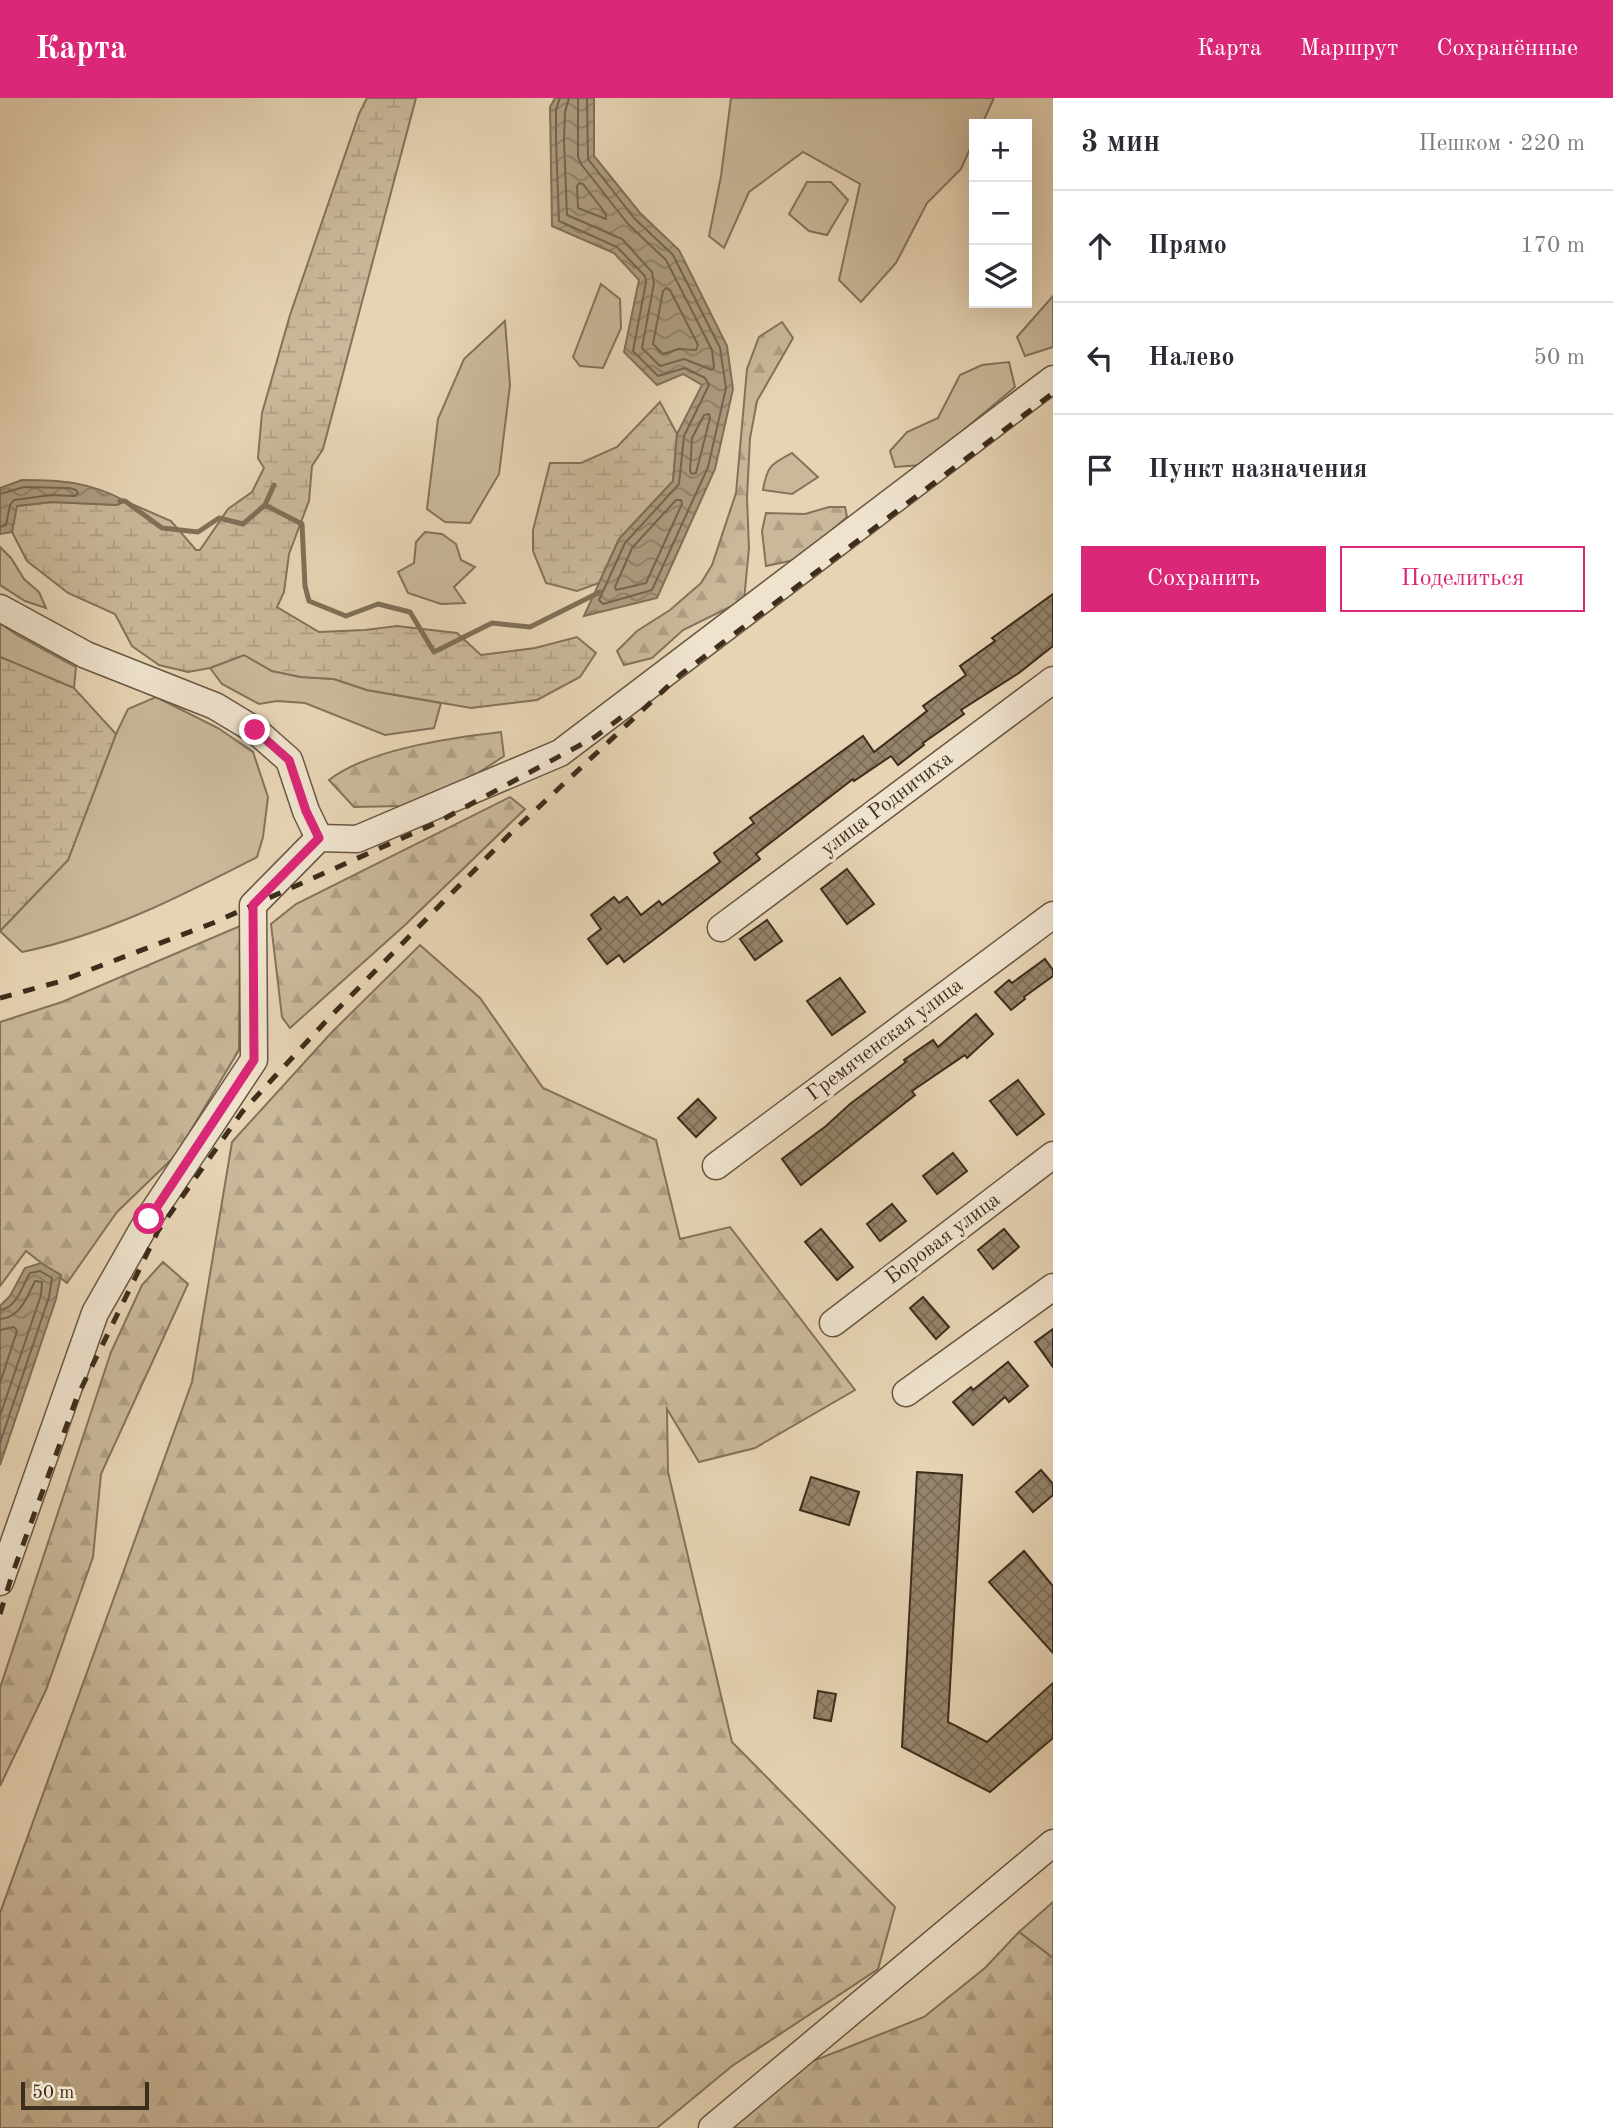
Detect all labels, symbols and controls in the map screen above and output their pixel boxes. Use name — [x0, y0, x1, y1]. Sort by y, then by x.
text: Карта — [35, 33, 127, 66]
text: Карта — [1197, 37, 1262, 61]
text: Маршрут — [1300, 37, 1398, 61]
text: Сохранённые — [1436, 37, 1578, 61]
map controls — [969, 119, 1032, 308]
button: + — [969, 119, 1032, 182]
text: 3 мин — [1081, 128, 1160, 158]
text: Пешком · 220 m — [1419, 132, 1585, 155]
button: − — [969, 182, 1032, 245]
icon: ahead — [1081, 227, 1119, 265]
text: Прямо — [1148, 233, 1227, 259]
text: 170 m — [1520, 234, 1585, 257]
button: layers — [969, 245, 1032, 308]
icon: left — [1081, 339, 1119, 377]
text: Налево — [1148, 345, 1235, 371]
text: 50 m — [1534, 346, 1585, 369]
icon: arrive — [1081, 451, 1119, 489]
text: Пункт назначения — [1148, 457, 1367, 483]
button: Сохранить — [1081, 546, 1326, 612]
button: Поделиться — [1340, 546, 1585, 612]
route end — [239, 714, 270, 745]
street label: улица Родничиха — [817, 748, 957, 860]
street label: Гремяченская улица — [803, 975, 967, 1105]
street label: Боровая улица — [882, 1189, 1004, 1289]
route start — [133, 1203, 164, 1234]
scale bar — [21, 2079, 149, 2111]
text: 50 m — [32, 2084, 74, 2103]

